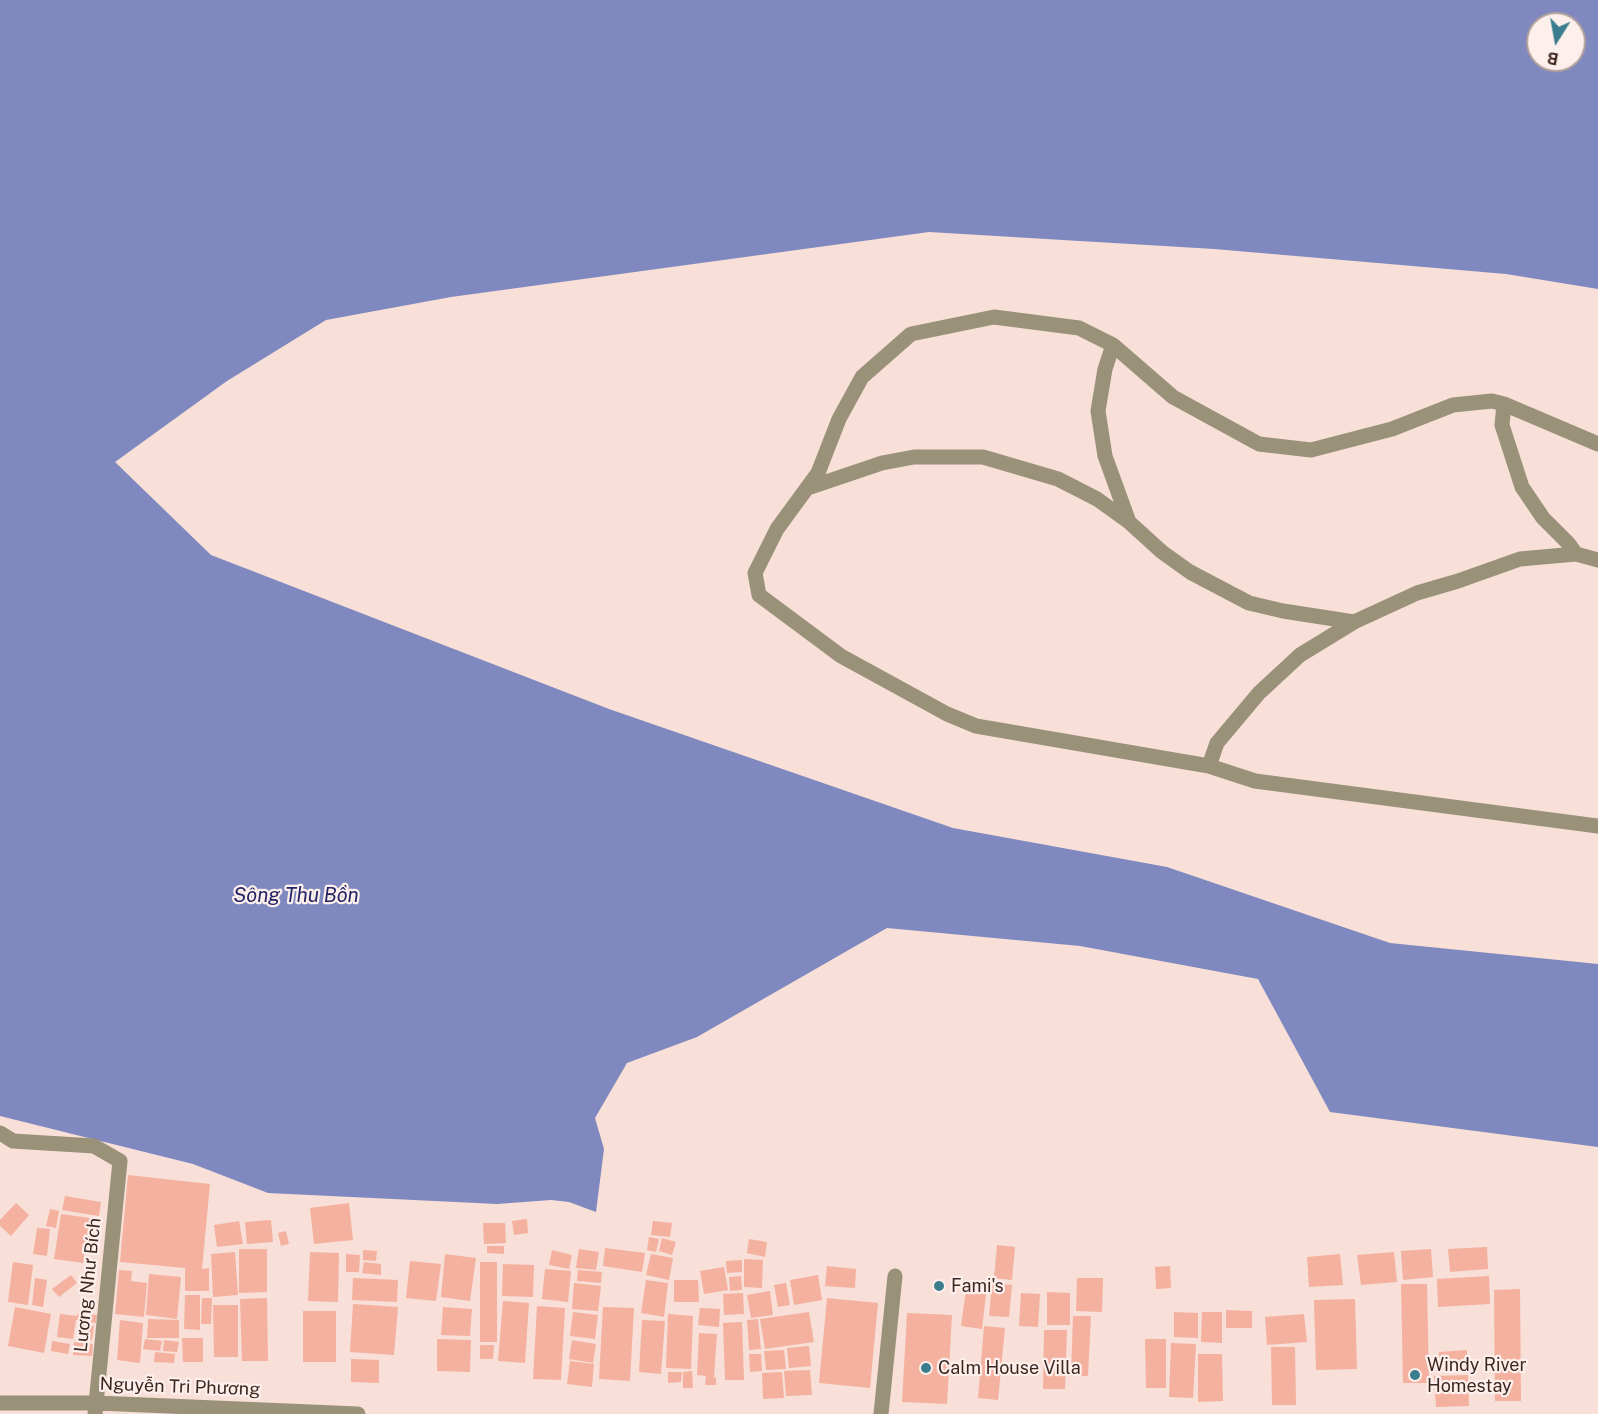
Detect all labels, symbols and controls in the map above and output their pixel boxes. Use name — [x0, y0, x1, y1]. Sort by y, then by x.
north arrow — [1526, 12, 1586, 72]
text: B — [1546, 48, 1560, 69]
water label: Sông Thu Bồn — [233, 884, 359, 908]
street label: Lương Như Bích — [70, 1217, 106, 1353]
place label: Fami's — [951, 1275, 1004, 1297]
marker: Fami's — [932, 1279, 946, 1293]
place label: Windy River Homestay — [1427, 1354, 1527, 1396]
place label: Calm House Villa — [938, 1357, 1081, 1379]
marker: Calm House Villa — [919, 1361, 933, 1375]
marker: Windy River Homestay — [1408, 1368, 1422, 1382]
street label: Nguyễn Tri Phương — [99, 1373, 261, 1401]

